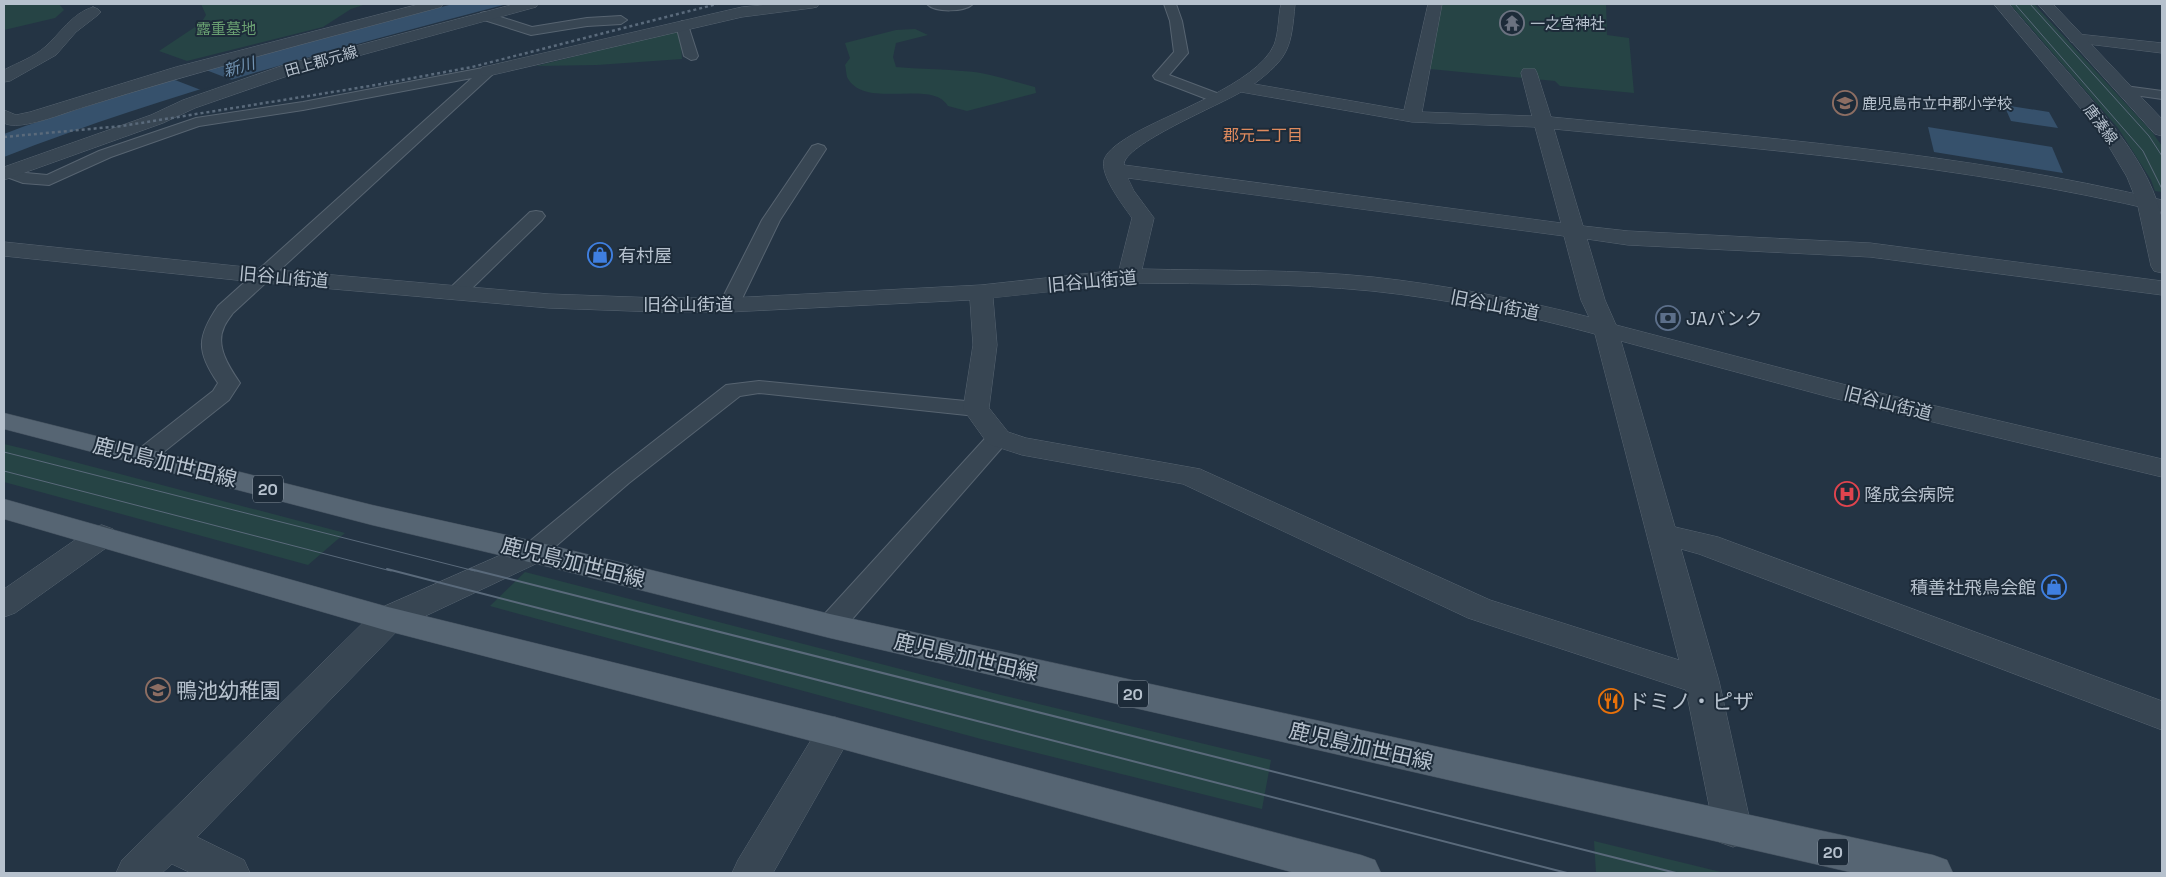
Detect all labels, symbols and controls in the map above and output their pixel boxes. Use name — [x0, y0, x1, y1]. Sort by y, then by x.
temple icon: 一之宮神社 — [1499, 10, 1525, 36]
place label: 一之宮神社 — [1530, 14, 1605, 33]
park label: 露重墓地 — [196, 19, 256, 38]
street label: 田上郡元線 — [282, 42, 360, 80]
water label: 新川 — [221, 52, 259, 82]
school or university icon: 鹿児島市立中郡小学校 — [1832, 90, 1858, 116]
place label: 鹿児島市立中郡小学校 — [1862, 94, 2012, 113]
street label: 唐湊線 — [2080, 100, 2122, 148]
district label: 郡元二丁目 — [1223, 125, 1303, 146]
shop icon: 有村屋 — [587, 242, 613, 268]
place label: 有村屋 — [618, 244, 672, 267]
street label: 旧谷山街道 — [238, 262, 330, 292]
street label: 旧谷山街道 — [1046, 266, 1138, 296]
street label: 旧谷山街道 — [1449, 285, 1541, 325]
street label: 旧谷山街道 — [643, 293, 733, 316]
bank icon: JAバンク — [1655, 305, 1681, 331]
place label: JAバンク — [1686, 307, 1762, 330]
street label: 旧谷山街道 — [1842, 381, 1934, 425]
street label: 鹿児島加世田線 — [90, 431, 240, 493]
road number: 20 — [253, 476, 283, 502]
hospital icon: 隆成会病院 — [1834, 481, 1860, 507]
place label: 隆成会病院 — [1864, 483, 1954, 506]
street label: 鹿児島加世田線 — [498, 531, 648, 593]
shop icon: 積善社飛鳥会館 — [2041, 574, 2067, 600]
place label: 積善社飛鳥会館 — [1910, 576, 2036, 599]
street label: 鹿児島加世田線 — [891, 627, 1041, 687]
school or university icon: 鴨池幼稚園 — [145, 677, 171, 703]
place label: 鴨池幼稚園 — [176, 677, 281, 704]
road number: 20 — [1118, 681, 1148, 708]
restaurant icon: ドミノ・ピザ — [1598, 688, 1624, 714]
place label: ドミノ・ピザ — [1628, 688, 1754, 715]
street label: 鹿児島加世田線 — [1286, 716, 1436, 776]
road number: 20 — [1818, 839, 1848, 866]

